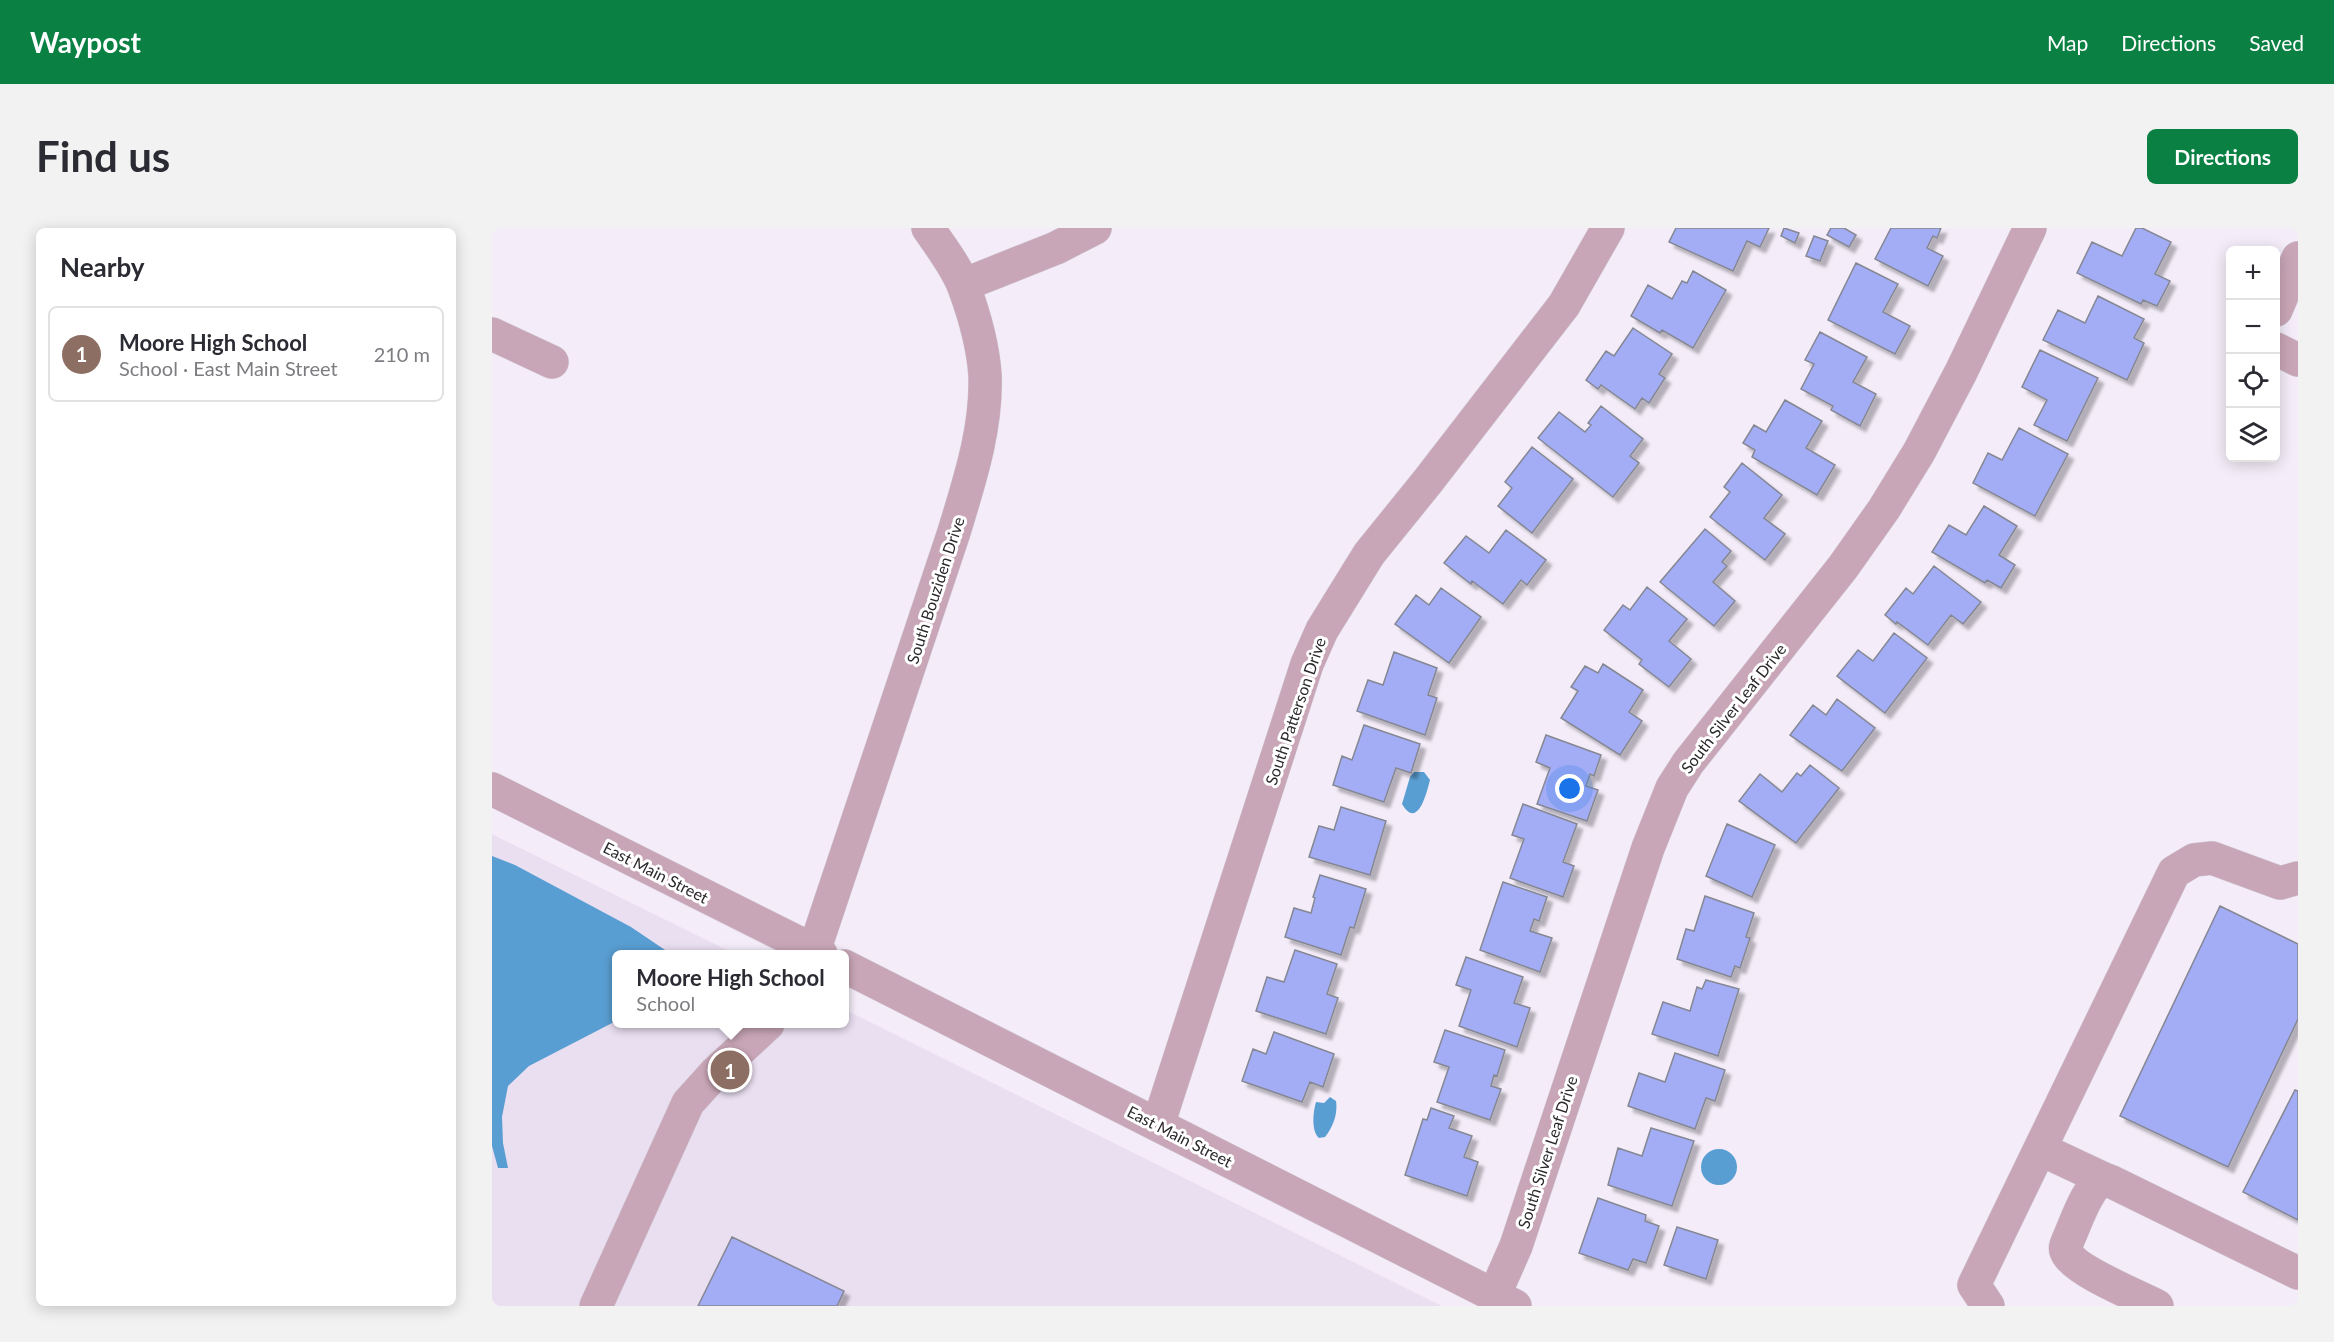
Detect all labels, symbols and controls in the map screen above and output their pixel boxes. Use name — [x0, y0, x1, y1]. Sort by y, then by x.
text: Waypost — [30, 25, 141, 59]
text: Map — [2047, 30, 2088, 55]
text: Directions — [2121, 30, 2216, 55]
text: Saved — [2249, 30, 2304, 55]
button: Directions — [2147, 129, 2298, 184]
text: Find us — [36, 131, 170, 181]
map controls — [2226, 246, 2280, 462]
button: + — [2226, 246, 2280, 300]
text: Nearby — [60, 251, 145, 283]
button: − — [2226, 300, 2280, 354]
text: Moore High School — [119, 329, 307, 356]
text: 1 — [76, 342, 87, 366]
text: 210 m — [374, 342, 430, 366]
button: locate — [2226, 354, 2280, 408]
text: School · East Main Street — [119, 356, 338, 380]
button: layers — [2226, 408, 2280, 462]
street label: South Bouziden Drive — [902, 514, 968, 666]
street label: South Patterson Drive — [1261, 635, 1329, 787]
street label: South Silver Leaf Drive — [1677, 639, 1789, 777]
your location — [1555, 774, 1584, 803]
street label: East Main Street — [600, 837, 712, 907]
popup — [612, 950, 849, 1028]
text: Moore High School — [636, 964, 825, 991]
text: School — [636, 991, 695, 1015]
pin: 1 — [710, 1048, 750, 1092]
street label: South Silver Leaf Drive — [1513, 1073, 1581, 1231]
street label: East Main Street — [1124, 1101, 1236, 1171]

